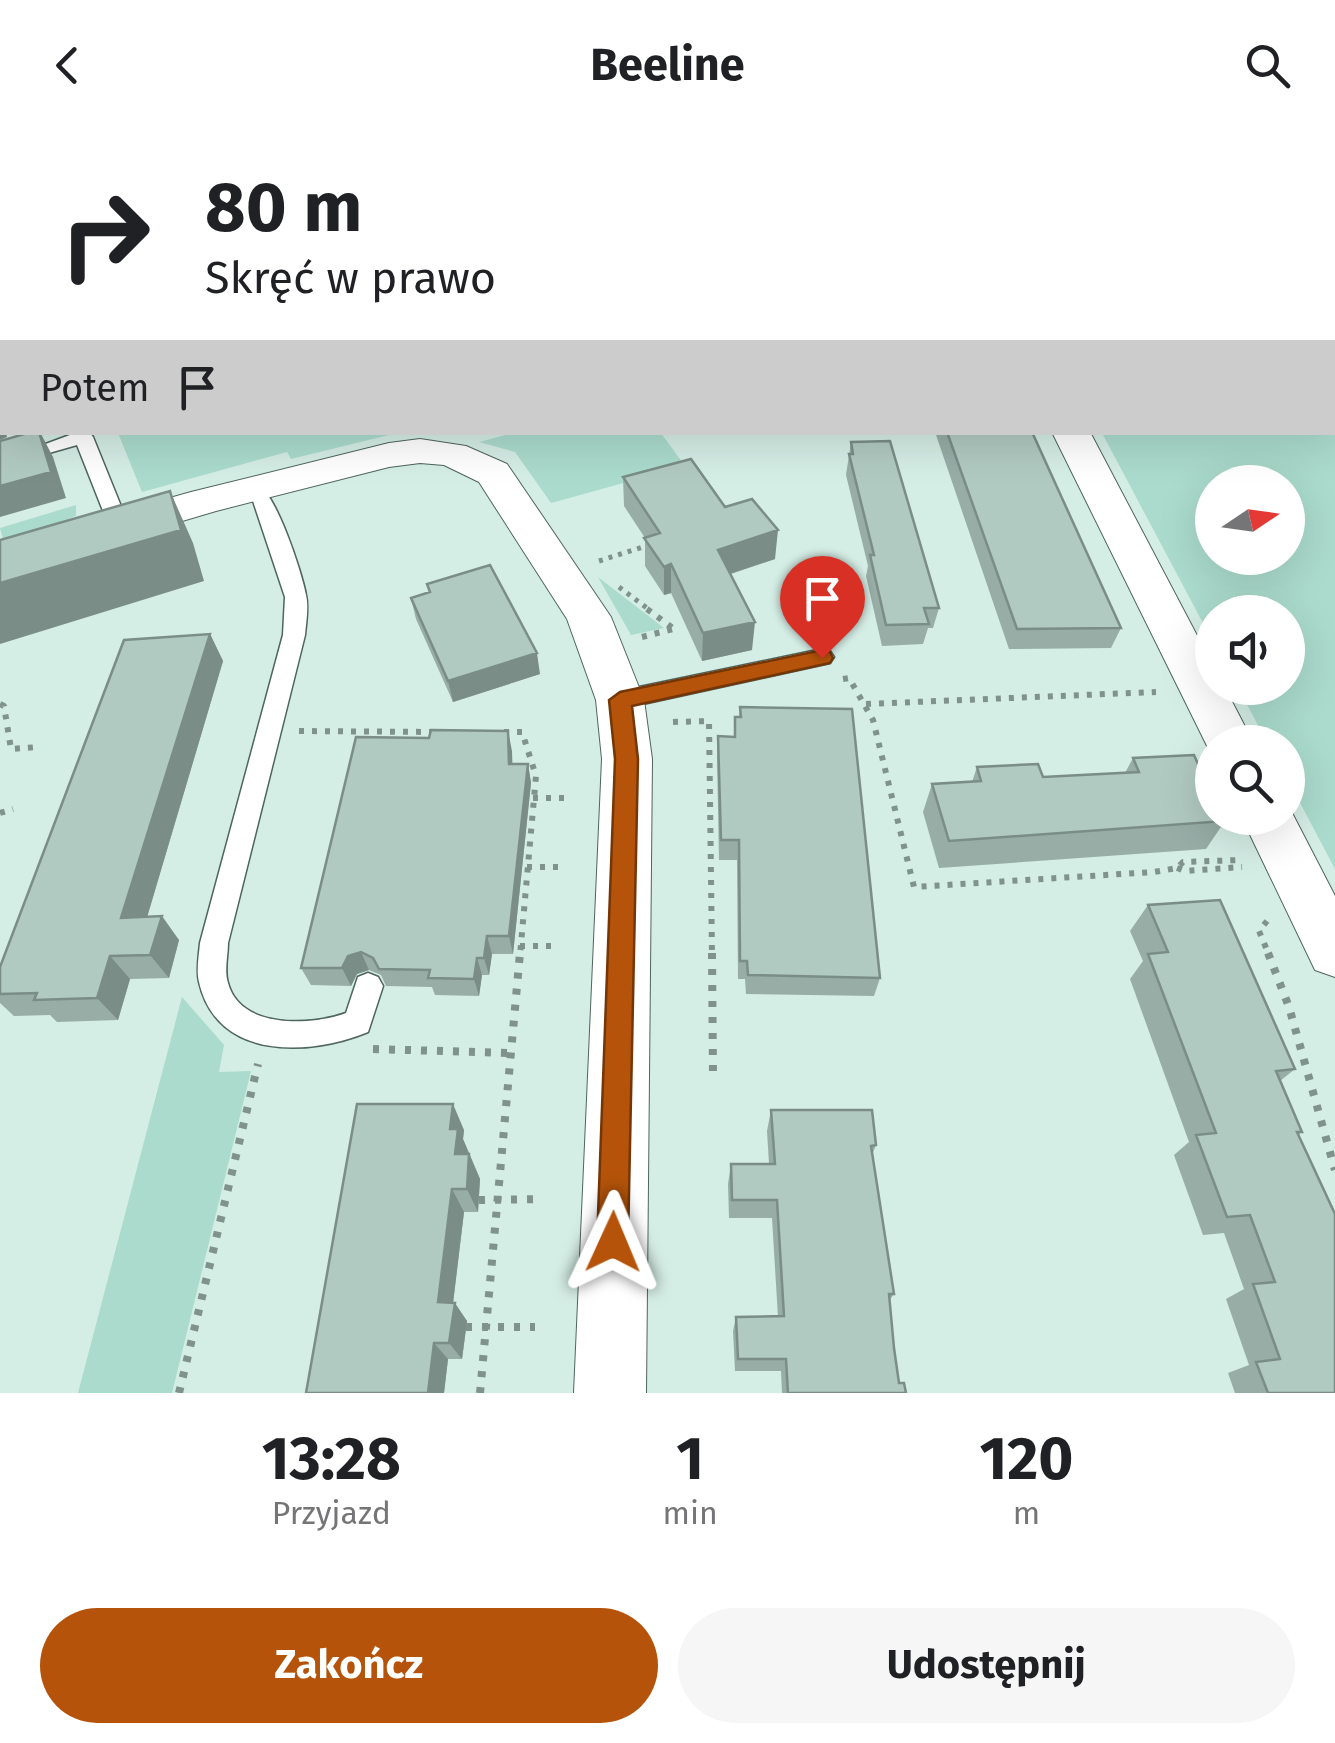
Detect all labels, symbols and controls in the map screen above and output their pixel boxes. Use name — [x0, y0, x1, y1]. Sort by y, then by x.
icon: back — [40, 38, 95, 93]
text: Beeline — [590, 38, 745, 92]
icon: search — [1240, 38, 1295, 93]
text: 80 m — [205, 166, 362, 250]
icon: right — [40, 170, 170, 300]
text: Skręć w prawo — [205, 251, 496, 305]
icon: arrive — [170, 360, 225, 415]
text: Potem — [40, 365, 150, 411]
north arrow — [1195, 465, 1305, 575]
map controls — [1195, 465, 1305, 835]
pin — [780, 556, 865, 659]
icon: arrive — [795, 571, 850, 626]
button: sound — [1195, 595, 1305, 705]
button: search — [1195, 725, 1305, 835]
position arrow — [561, 1190, 665, 1294]
text: 13:28 — [262, 1423, 401, 1495]
text: 1 — [676, 1423, 704, 1495]
text: 120 — [979, 1423, 1073, 1495]
text: Przyjazd — [272, 1494, 391, 1532]
text: min — [663, 1494, 718, 1532]
text: m — [1013, 1494, 1040, 1532]
button: Zakończ — [40, 1608, 658, 1723]
button: Udostępnij — [678, 1608, 1295, 1723]

